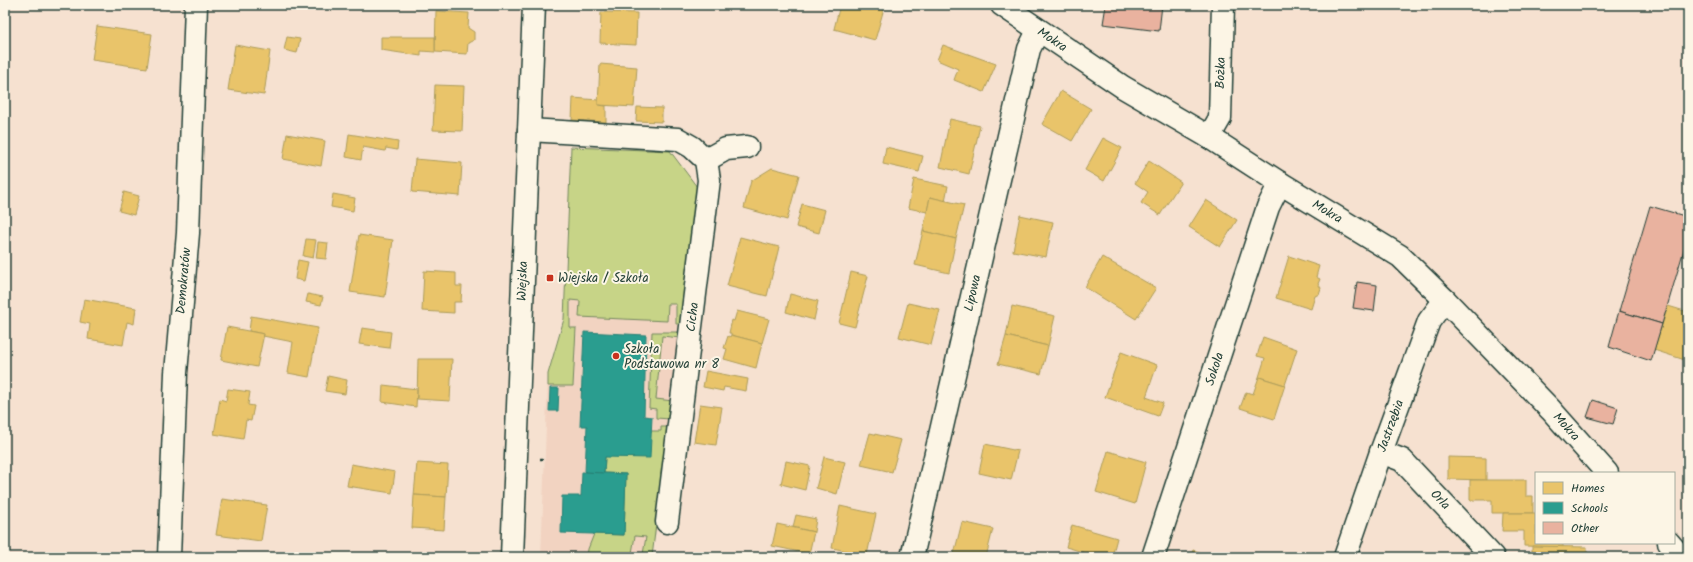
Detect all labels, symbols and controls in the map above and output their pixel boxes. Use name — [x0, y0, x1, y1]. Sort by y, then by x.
street label: Mokra — [1033, 22, 1071, 58]
street label: Bożka — [1210, 57, 1232, 89]
street label: Mokra — [1308, 195, 1346, 229]
street label: Demokratów — [171, 247, 197, 315]
street label: Wiejska — [512, 261, 534, 301]
place label: Wiejska / Szkoła — [558, 268, 649, 289]
marker: Wiejska / Szkoła — [545, 273, 555, 283]
street label: Lipowa — [959, 273, 987, 313]
street label: Cicha — [681, 301, 705, 333]
place label: Szkoła Podstawowa nr 8 — [624, 339, 719, 375]
street label: Sokola — [1200, 350, 1230, 388]
marker: Szkoła Podstawowa nr 8 — [611, 351, 621, 361]
street label: Jastrzębia — [1372, 397, 1410, 455]
street label: Mokra — [1547, 408, 1585, 446]
legend — [1535, 472, 1675, 544]
text: Homes — [1571, 479, 1605, 498]
street label: Orla — [1425, 485, 1455, 515]
text: Schools — [1571, 499, 1608, 518]
text: Other — [1571, 519, 1600, 538]

